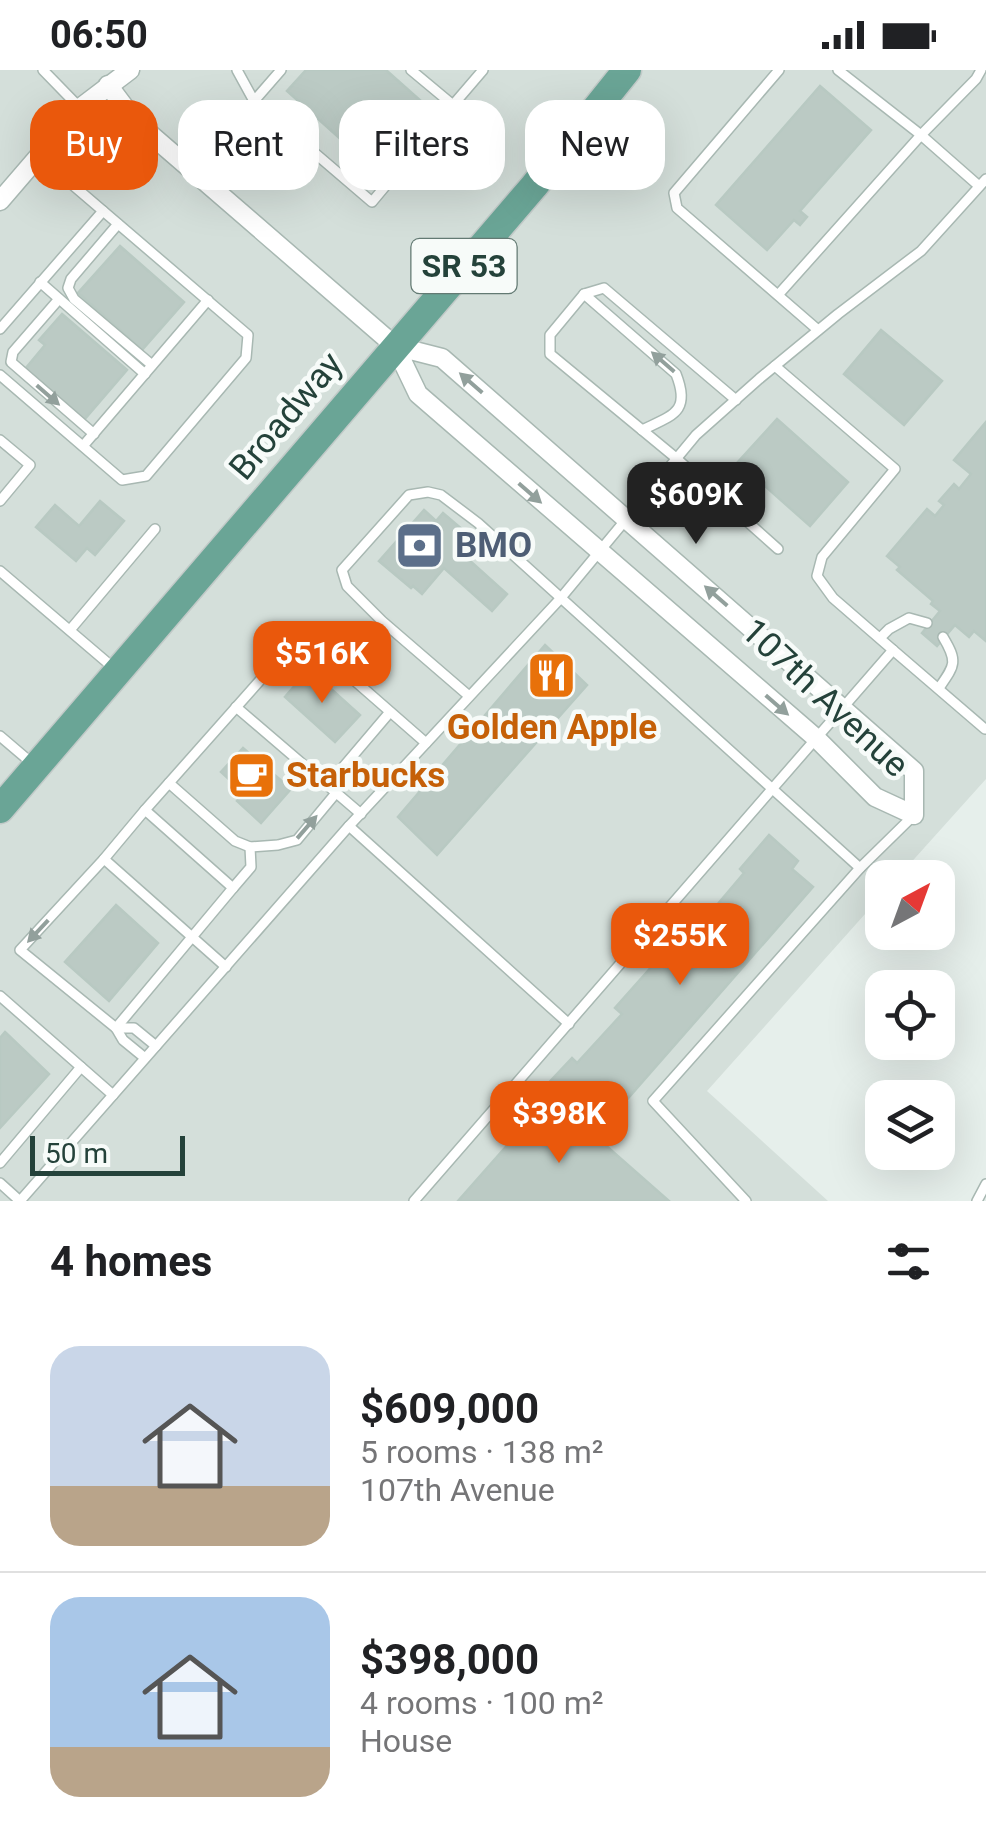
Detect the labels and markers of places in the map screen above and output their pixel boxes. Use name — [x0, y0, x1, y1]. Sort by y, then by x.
pin: $609K — [626, 462, 766, 547]
bank icon: BMO — [394, 519, 446, 571]
place label: BMO — [455, 525, 532, 566]
pin: $516K — [252, 621, 392, 706]
restaurant icon: Golden Apple — [526, 649, 578, 701]
place label: Golden Apple — [447, 707, 657, 748]
cafe icon: Starbucks — [225, 749, 277, 801]
place label: Starbucks — [286, 755, 445, 796]
pin: $255K — [610, 903, 750, 988]
pin: $398K — [489, 1081, 629, 1166]

